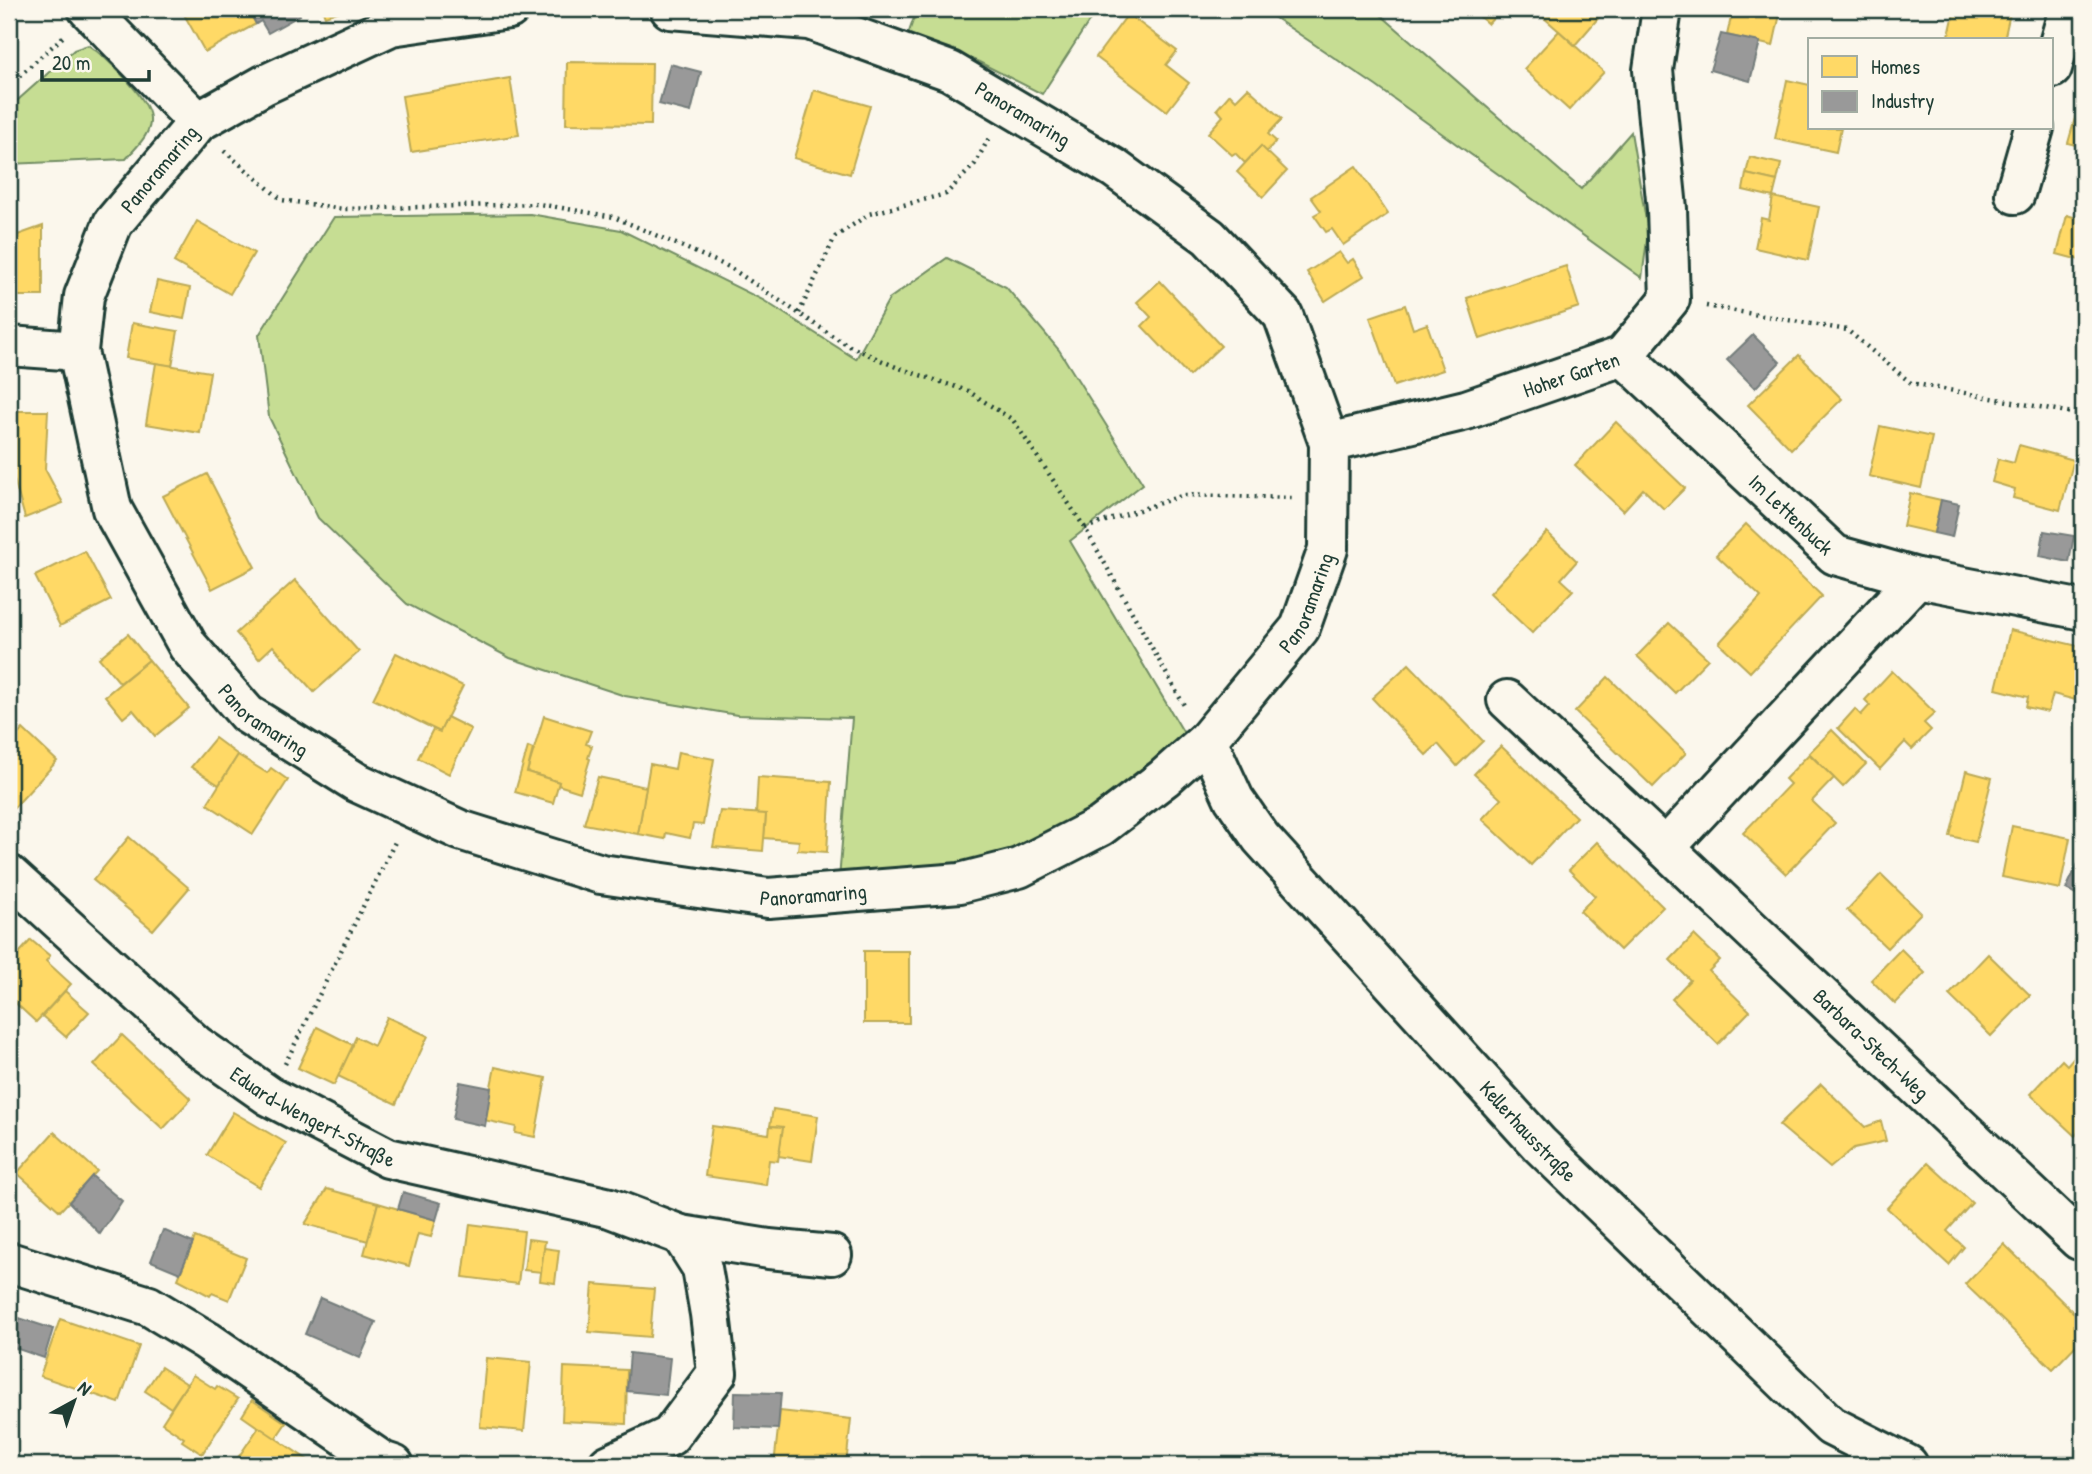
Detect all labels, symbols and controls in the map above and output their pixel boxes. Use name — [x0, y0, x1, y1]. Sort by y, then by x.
scale bar — [42, 38, 149, 82]
legend — [1808, 38, 2054, 130]
text: 20 m — [52, 48, 90, 77]
text: Homes — [1871, 52, 1920, 81]
street label: Panoramaring — [970, 74, 1076, 154]
text: Industry — [1871, 86, 1934, 115]
street label: Panoramaring — [114, 119, 204, 219]
street label: Hoher Garten — [1519, 344, 1623, 404]
street label: Im Lettenbuck — [1743, 467, 1840, 561]
street label: Panoramaring — [1271, 549, 1340, 659]
street label: Panoramaring — [212, 677, 314, 764]
street label: Panoramaring — [758, 876, 868, 913]
street label: Barbara-Stech-Weg — [1807, 982, 1936, 1106]
street label: Eduard-Wengert-Straße — [225, 1059, 397, 1173]
street label: Kellerhausstraße — [1473, 1074, 1584, 1188]
north arrow — [38, 1366, 108, 1436]
text: N — [73, 1375, 97, 1401]

